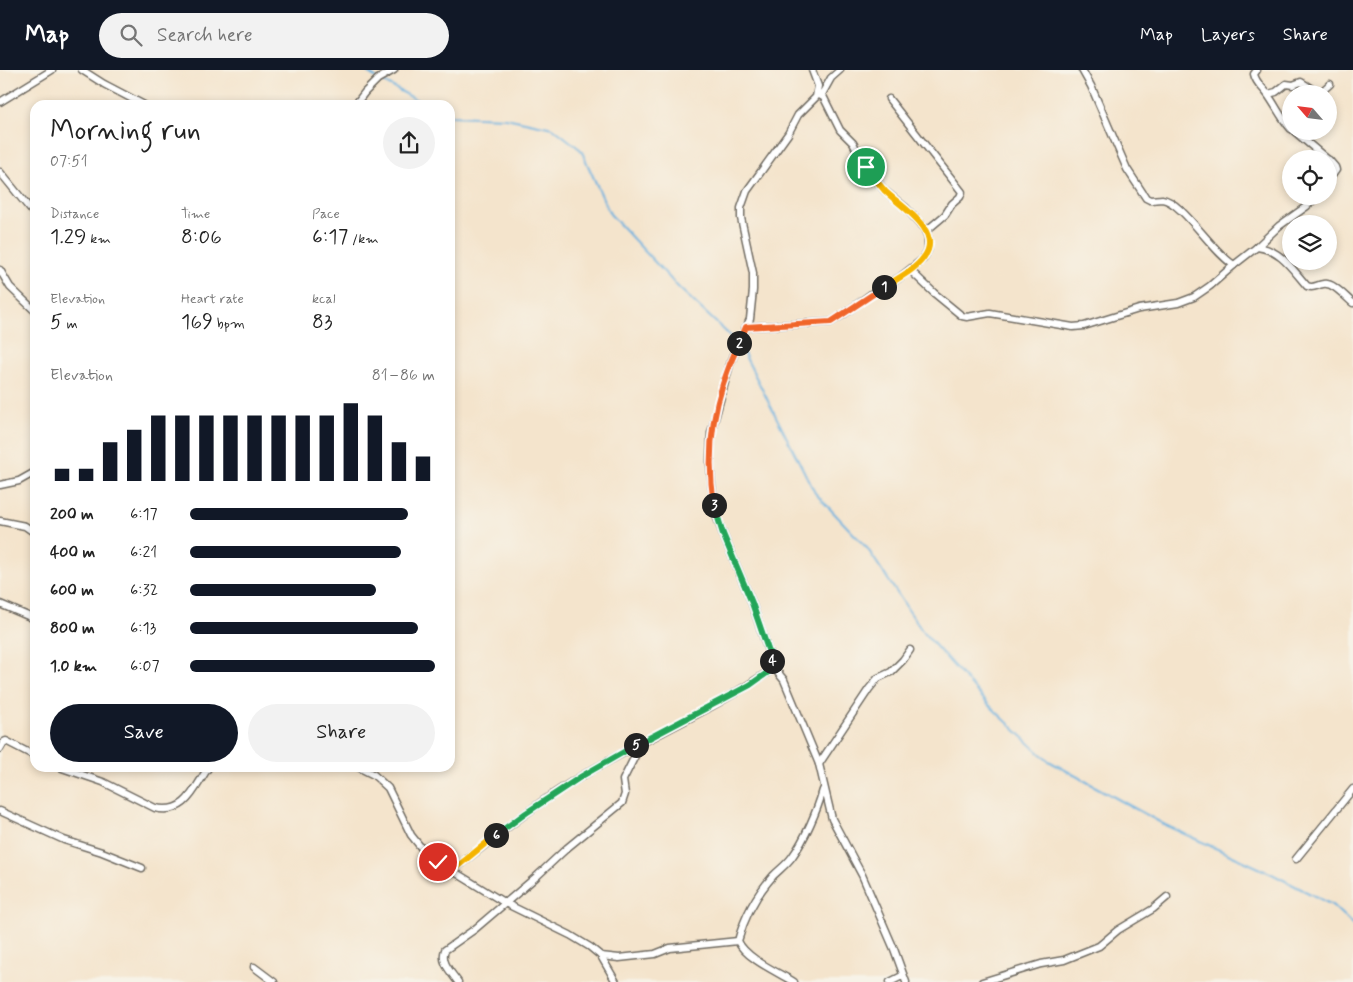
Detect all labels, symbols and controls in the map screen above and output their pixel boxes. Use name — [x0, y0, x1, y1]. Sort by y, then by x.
search box — [99, 13, 449, 58]
text: Map — [25, 20, 69, 51]
icon: search — [117, 21, 145, 49]
text: Search here — [157, 23, 253, 48]
text: Map — [1140, 23, 1173, 47]
text: Layers — [1201, 23, 1255, 47]
text: Share — [1283, 23, 1328, 47]
north arrow — [1282, 85, 1338, 140]
map controls — [1282, 85, 1337, 270]
text: Morning run — [50, 113, 201, 150]
button: share — [383, 117, 435, 169]
pin — [845, 146, 887, 188]
button: locate — [1282, 150, 1337, 205]
text: 07:51 — [50, 151, 88, 172]
icon: arrive — [852, 153, 880, 181]
text: Distance — [50, 205, 99, 223]
text: Time — [181, 205, 210, 223]
text: Pace — [312, 205, 340, 223]
button: layers — [1282, 215, 1337, 270]
text: 1.29 — [50, 223, 87, 251]
text: 8:06 — [181, 223, 222, 251]
text: 6:17 — [312, 223, 348, 251]
text: km — [87, 230, 111, 248]
text: /km — [348, 230, 379, 248]
pin: 1 — [872, 274, 896, 300]
text: 1 — [881, 278, 888, 296]
text: Elevation — [50, 290, 105, 308]
text: Heart rate — [181, 290, 244, 308]
text: kcal — [312, 290, 336, 308]
text: 5 — [50, 308, 63, 336]
text: 169 — [181, 308, 213, 336]
text: 83 — [312, 308, 333, 336]
text: m — [63, 315, 78, 333]
text: bpm — [213, 315, 245, 333]
pin: 2 — [726, 330, 752, 356]
text: 2 — [736, 334, 743, 352]
text: Elevation — [50, 365, 113, 386]
text: 81–86 m — [372, 365, 435, 386]
pin: 3 — [702, 492, 726, 518]
text: 3 — [711, 496, 718, 514]
text: 200 m — [50, 504, 94, 525]
text: 6:17 — [130, 504, 158, 525]
text: 400 m — [50, 542, 95, 563]
text: 6:21 — [130, 542, 157, 563]
text: 600 m — [50, 580, 94, 601]
text: 6:32 — [130, 580, 158, 601]
text: 800 m — [50, 618, 95, 639]
text: 6:13 — [130, 618, 156, 639]
pin: 4 — [760, 648, 784, 674]
text: 4 — [768, 652, 777, 670]
text: 1.0 km — [50, 656, 97, 677]
text: 6:07 — [130, 656, 159, 677]
button: Save — [50, 704, 238, 762]
button: Share — [248, 704, 435, 762]
pin: 5 — [624, 732, 648, 758]
text: 5 — [632, 736, 641, 754]
pin: 6 — [484, 822, 508, 848]
text: 6 — [493, 826, 500, 844]
pin — [417, 841, 459, 883]
icon: check — [424, 848, 452, 876]

